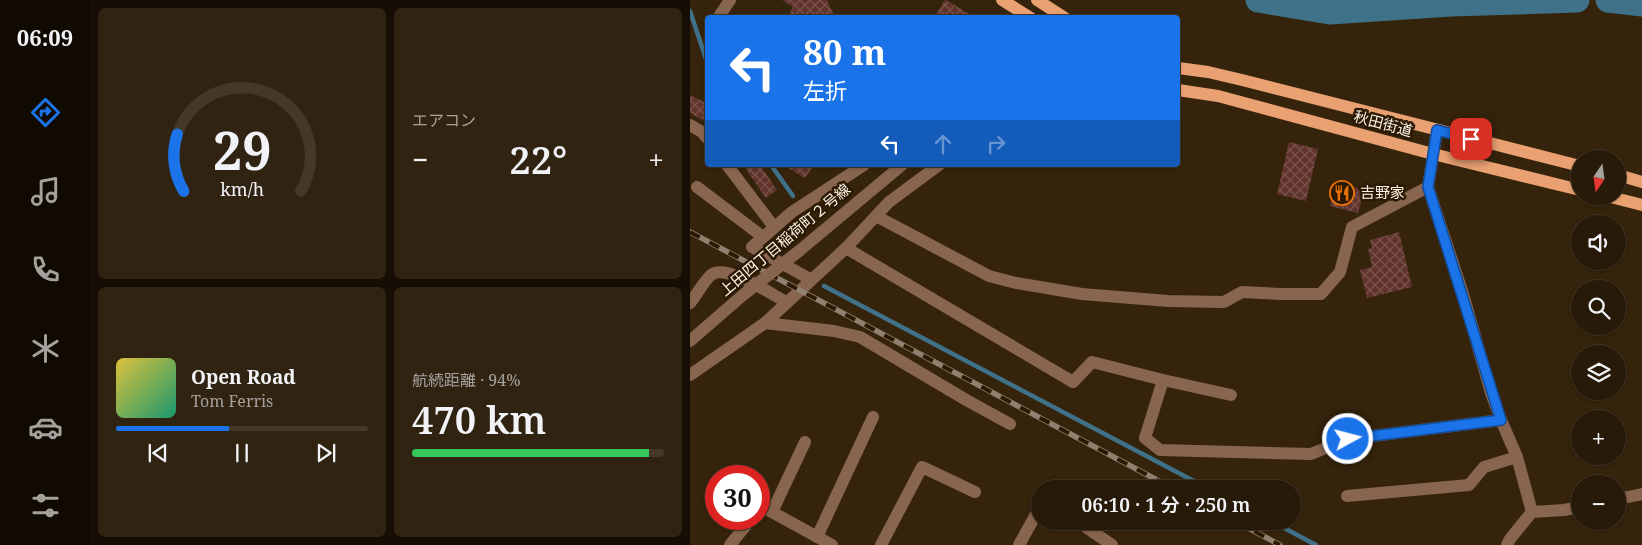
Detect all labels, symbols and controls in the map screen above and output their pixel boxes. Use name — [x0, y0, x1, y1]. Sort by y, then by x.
text: 06:09 — [17, 22, 73, 52]
text: 80 m — [803, 28, 886, 75]
icon: left — [720, 35, 785, 100]
text: 左折 — [803, 75, 847, 105]
icon: directions — [28, 95, 63, 130]
street label: 秋田街道 — [1352, 106, 1415, 140]
text: エアコン — [412, 109, 476, 131]
text: 29 — [213, 114, 271, 185]
pin — [1450, 118, 1492, 160]
icon: arrive — [1457, 125, 1485, 153]
icon: left — [876, 130, 904, 158]
icon: ahead — [929, 130, 957, 158]
icon: right — [982, 130, 1010, 158]
text: 22° — [509, 133, 567, 185]
text: − — [412, 140, 428, 178]
text: + — [648, 140, 664, 178]
north arrow — [1571, 150, 1626, 205]
map controls — [1571, 150, 1626, 530]
icon: music — [28, 174, 63, 209]
text: km/h — [220, 177, 264, 201]
street label: 上田四丁目稲荷町２号線 — [715, 179, 854, 300]
restaurant icon: 吉野家 — [1329, 180, 1355, 206]
place label: 吉野家 — [1360, 182, 1405, 202]
button: sound — [1571, 215, 1626, 270]
icon: phone — [28, 252, 63, 287]
button: search — [1571, 280, 1626, 335]
icon: climate — [28, 331, 63, 366]
button: layers — [1571, 345, 1626, 400]
text: Open Road — [191, 364, 296, 390]
text: 航続距離 · 94% — [412, 369, 521, 391]
text: Tom Ferris — [191, 390, 273, 412]
text: 470 km — [412, 393, 546, 445]
icon: car — [28, 410, 63, 445]
button: + — [1571, 410, 1626, 465]
position arrow — [1321, 412, 1373, 464]
icon: previous — [144, 439, 172, 467]
icon: pause — [228, 439, 256, 467]
icon: next — [312, 439, 340, 467]
speed limit sign: 30 — [705, 465, 770, 530]
button: − — [1571, 475, 1626, 530]
icon: filters — [28, 488, 63, 523]
text: 06:10 · 1 分 · 250 m — [1082, 492, 1250, 518]

